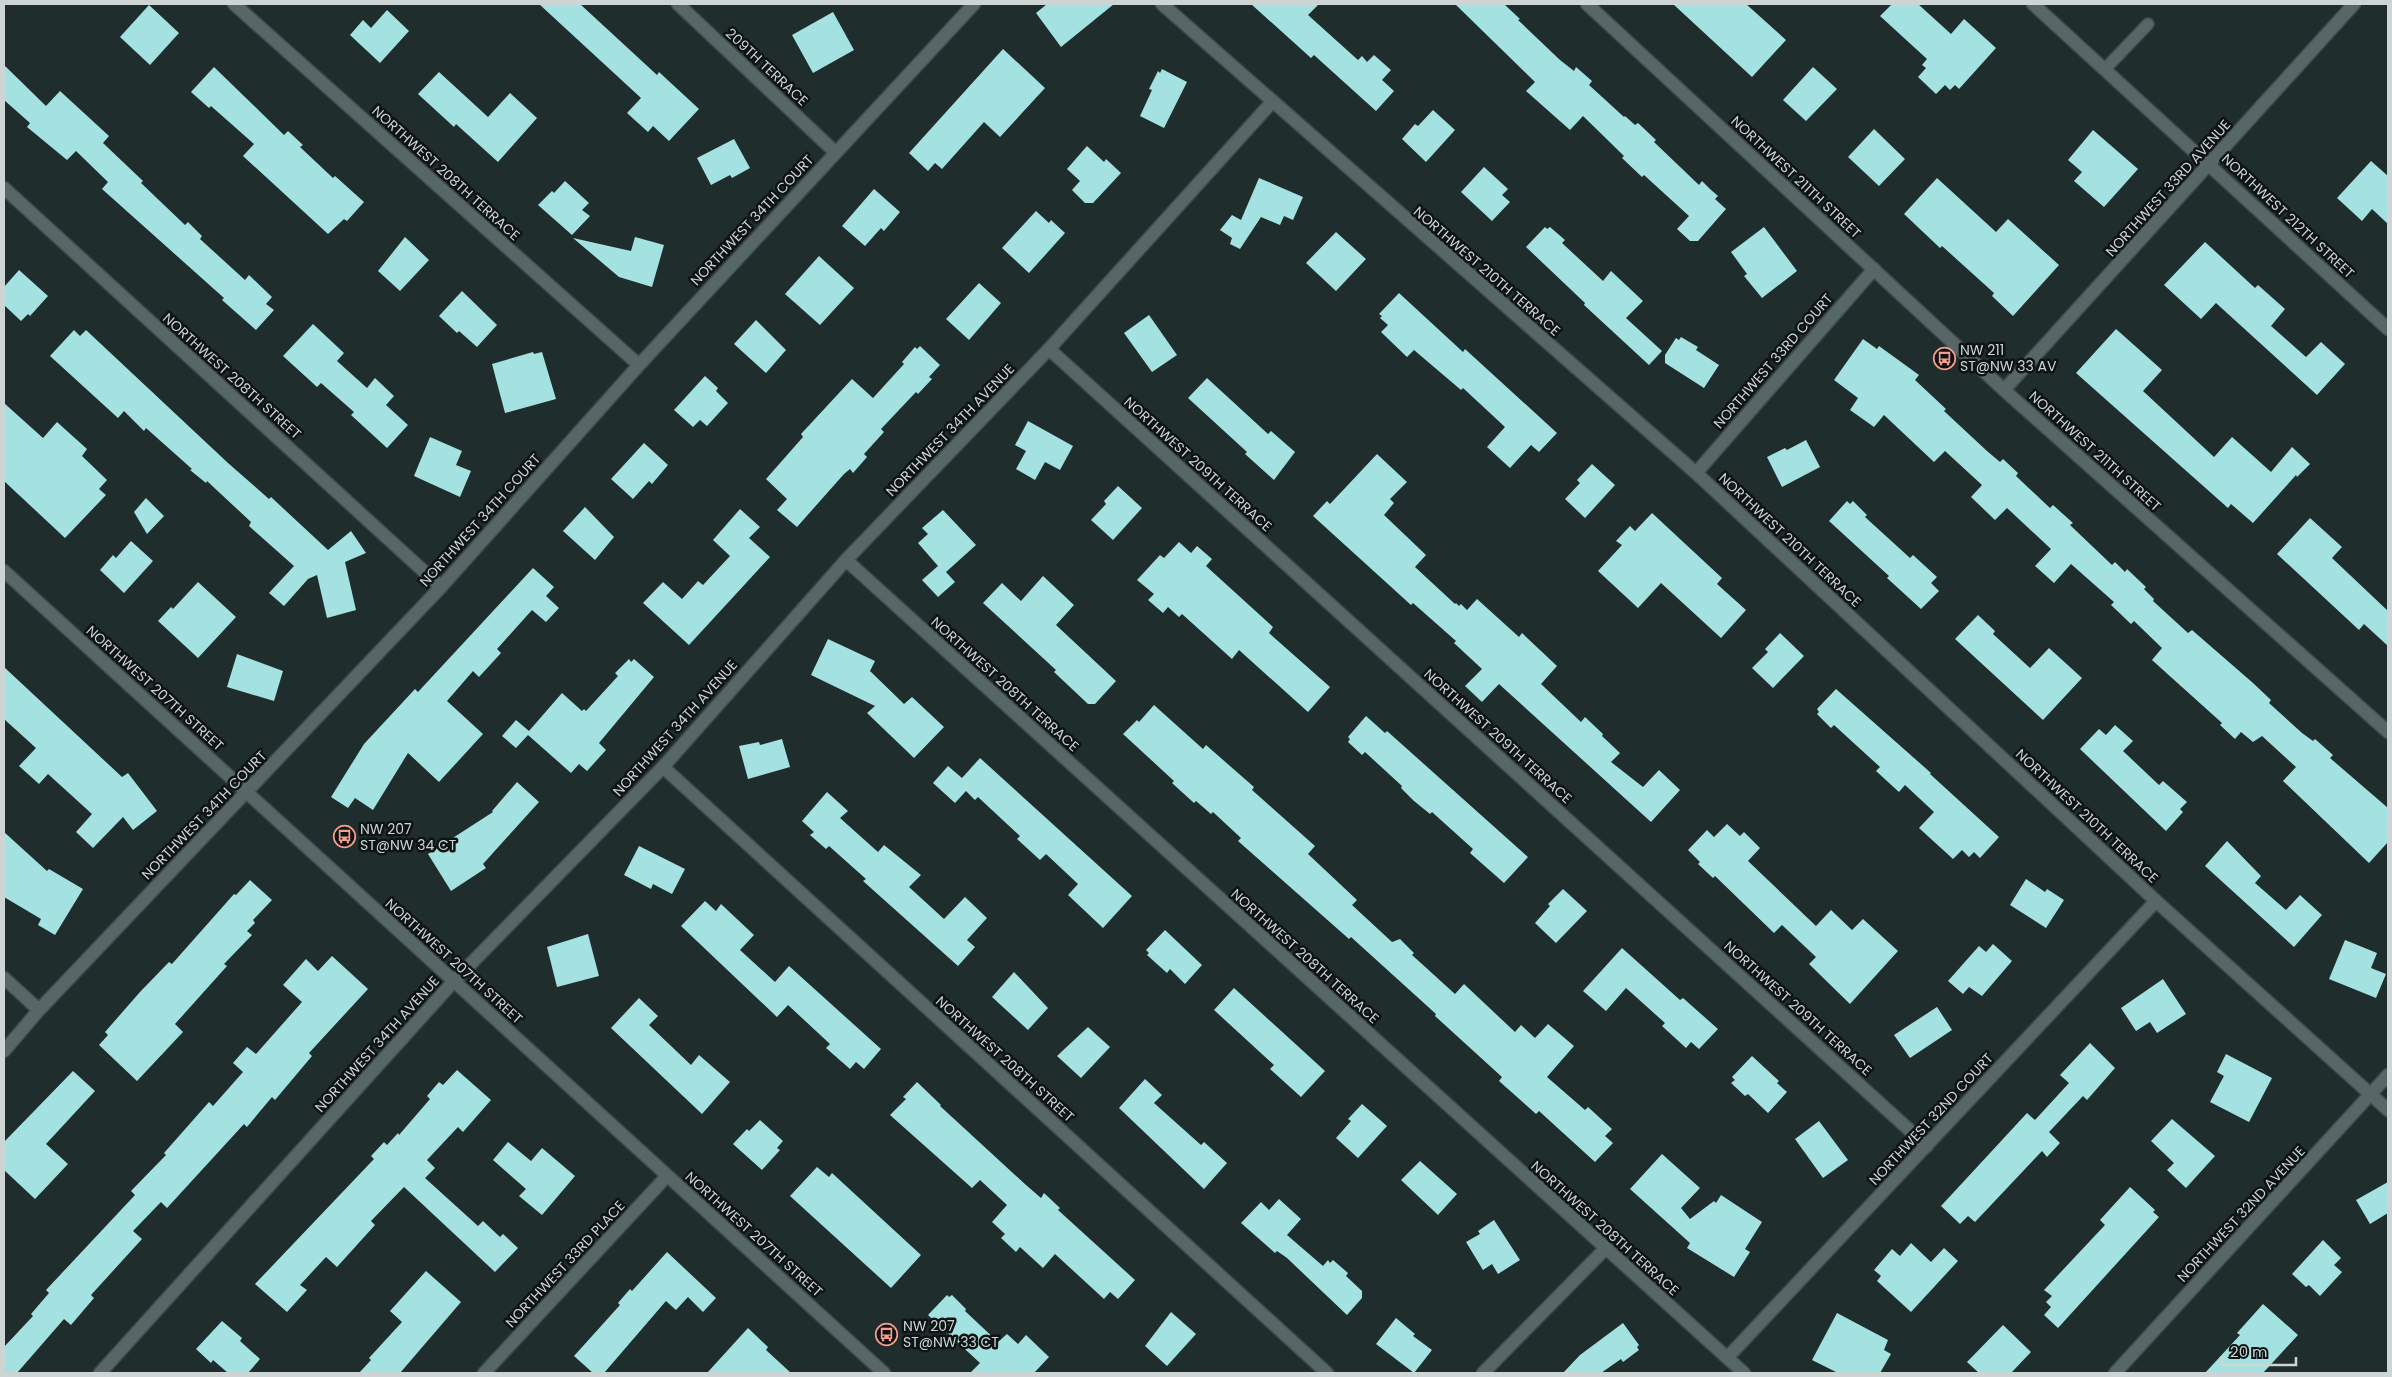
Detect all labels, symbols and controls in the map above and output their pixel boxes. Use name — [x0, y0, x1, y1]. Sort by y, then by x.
street label: 209TH TERRACE — [721, 24, 813, 110]
street label: NORTHWEST 208TH TERRACE — [368, 101, 524, 245]
street label: NORTHWEST 211TH STREET — [1727, 111, 1866, 243]
street label: NORTHWEST 33RD AVENUE — [2101, 115, 2235, 261]
street label: NORTHWEST 212TH STREET — [2217, 149, 2359, 283]
street label: NORTHWEST 34TH COURT — [686, 150, 818, 290]
street label: NORTHWEST 210TH TERRACE — [1409, 202, 1565, 340]
street label: NORTHWEST 33RD COURT — [1709, 289, 1838, 433]
street label: NORTHWEST 208TH STREET — [158, 308, 306, 444]
place label: NW 211 ST@NW 33 AV — [1960, 340, 2057, 376]
bus stop icon: NW 211 ST@NW 33 AV — [1932, 346, 1956, 370]
street label: NORTHWEST 34TH AVENUE — [881, 359, 1019, 501]
street label: NORTHWEST 211TH STREET — [2025, 386, 2166, 516]
street label: NORTHWEST 209TH TERRACE — [1120, 392, 1276, 536]
street label: NORTHWEST 34TH COURT — [415, 449, 545, 591]
street label: NORTHWEST 210TH TERRACE — [1714, 468, 1866, 612]
street label: NORTHWEST 208TH TERRACE — [927, 612, 1083, 756]
street label: NORTHWEST 207TH STREET — [82, 621, 228, 756]
street label: NORTHWEST 34TH AVENUE — [608, 655, 742, 801]
street label: NORTHWEST 209TH TERRACE — [1420, 664, 1576, 808]
street label: NORTHWEST 210TH TERRACE — [2011, 744, 2163, 888]
street label: NORTHWEST 34TH COURT — [137, 746, 271, 884]
place label: NW 207 ST@NW 34 CT — [360, 819, 457, 855]
bus stop icon: NW 207 ST@NW 34 CT — [332, 825, 356, 849]
street label: NORTHWEST 208TH TERRACE — [1227, 884, 1383, 1028]
street label: NORTHWEST 207TH STREET — [381, 894, 527, 1029]
street label: NORTHWEST 209TH TERRACE — [1720, 936, 1876, 1080]
street label: NORTHWEST 34TH AVENUE — [310, 971, 444, 1117]
street label: NORTHWEST 208TH STREET — [931, 991, 1079, 1127]
street label: NORTHWEST 32ND COURT — [1864, 1048, 1998, 1189]
street label: NORTHWEST 32ND AVENUE — [2173, 1142, 2309, 1286]
street label: NORTHWEST 208TH TERRACE — [1527, 1156, 1683, 1300]
street label: NORTHWEST 207TH STREET — [681, 1167, 827, 1302]
street label: NORTHWEST 33RD PLACE — [501, 1196, 629, 1332]
place label: NW 207 ST@NW 33 CT — [903, 1316, 999, 1352]
bus stop icon: NW 207 ST@NW 33 CT — [875, 1322, 899, 1346]
scale bar — [2222, 1334, 2296, 1366]
text: 20 m — [2230, 1341, 2268, 1362]

